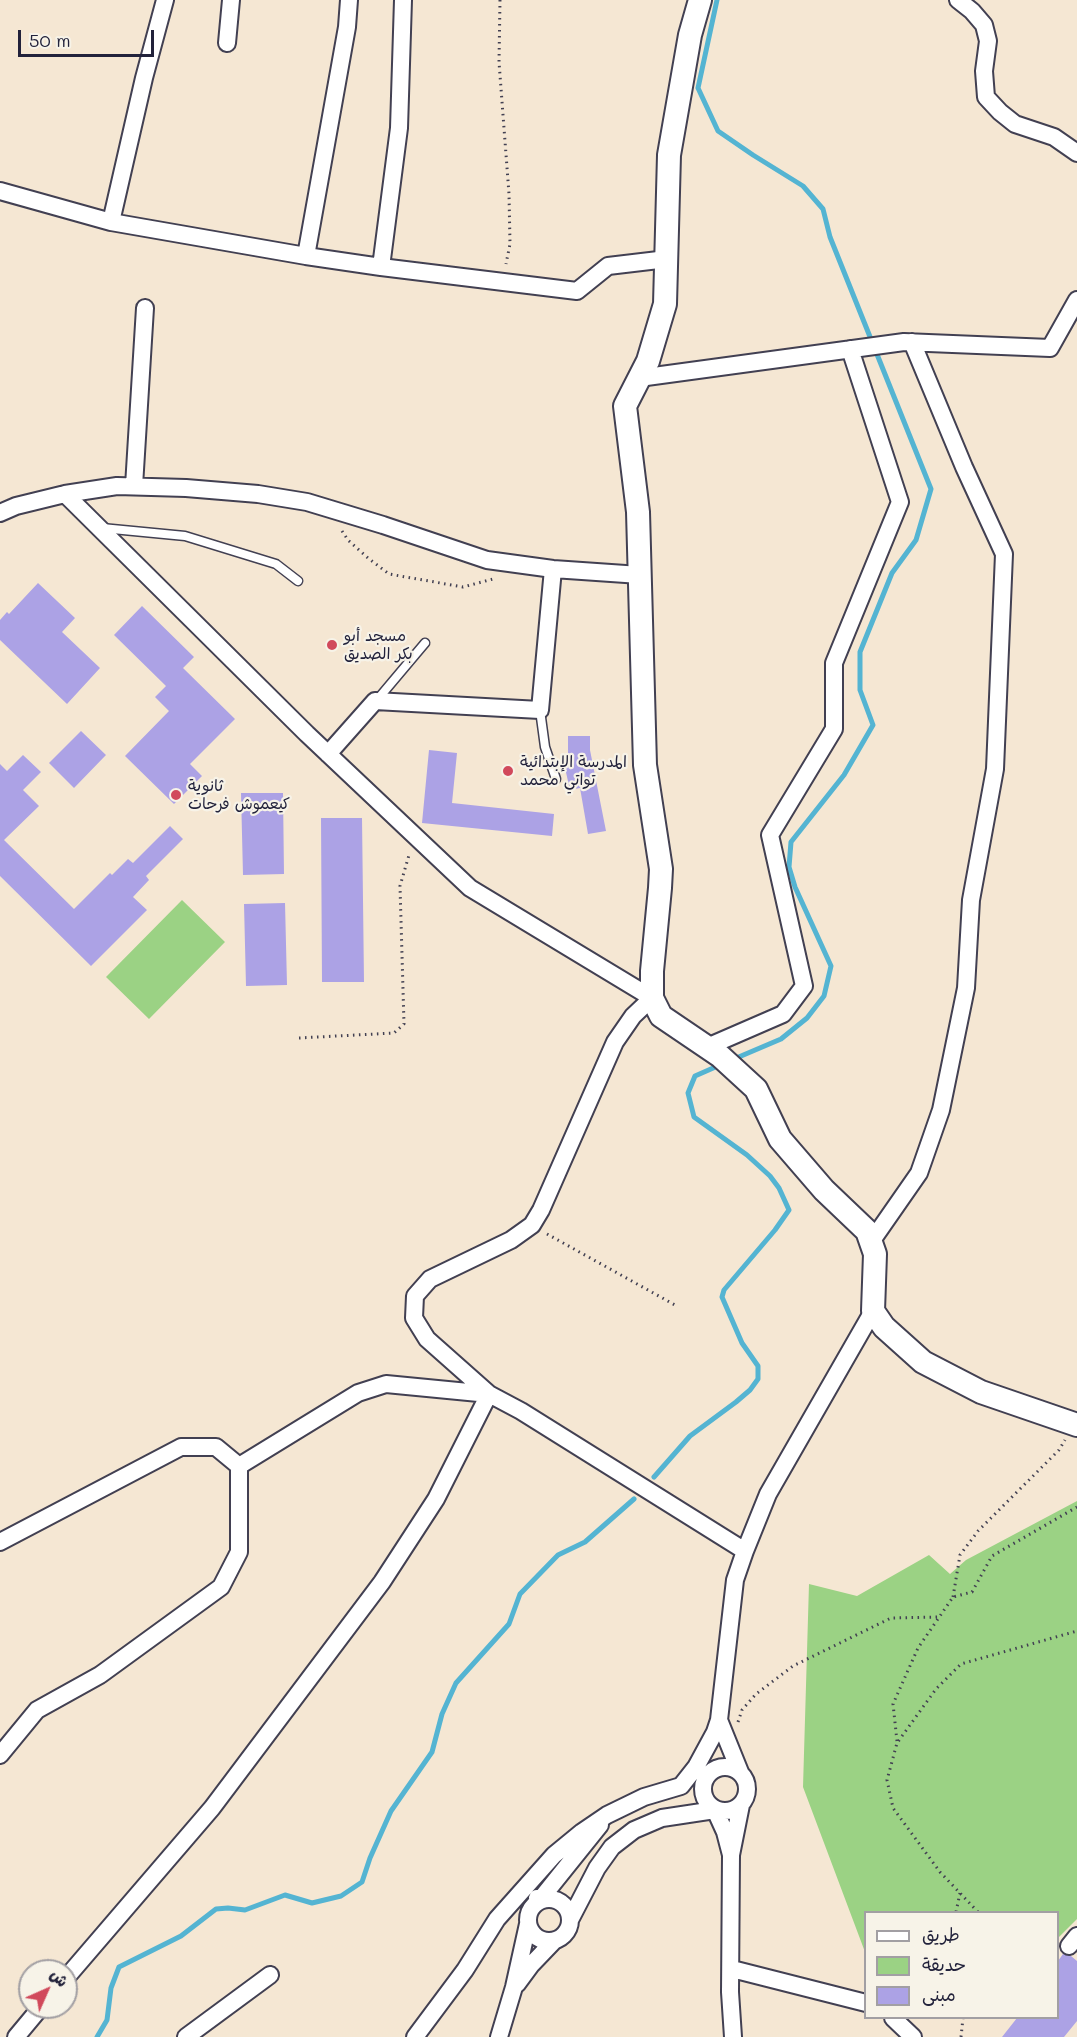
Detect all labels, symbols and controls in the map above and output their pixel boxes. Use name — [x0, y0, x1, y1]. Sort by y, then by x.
scale bar — [21, 18, 158, 56]
text: 50 m — [29, 28, 71, 52]
place label: مسجد أبو بكر الصديق — [344, 626, 413, 664]
marker: مسجد أبو بكر الصديق — [325, 638, 339, 652]
place label: المدرسة الإبتدائية تواتي محمد — [520, 752, 627, 790]
marker: المدرسة الإبتدائية تواتي محمد — [501, 764, 515, 778]
place label: ثانوية كيعموش فرحات — [188, 776, 290, 814]
marker: ثانوية كيعموش فرحات — [169, 788, 183, 802]
legend — [864, 1911, 1059, 2019]
text: طريق — [922, 1922, 960, 1946]
text: حديقة — [922, 1952, 966, 1976]
north arrow — [18, 1959, 78, 2019]
text: ش — [46, 1964, 73, 1991]
text: مبنى — [922, 1982, 956, 2006]

